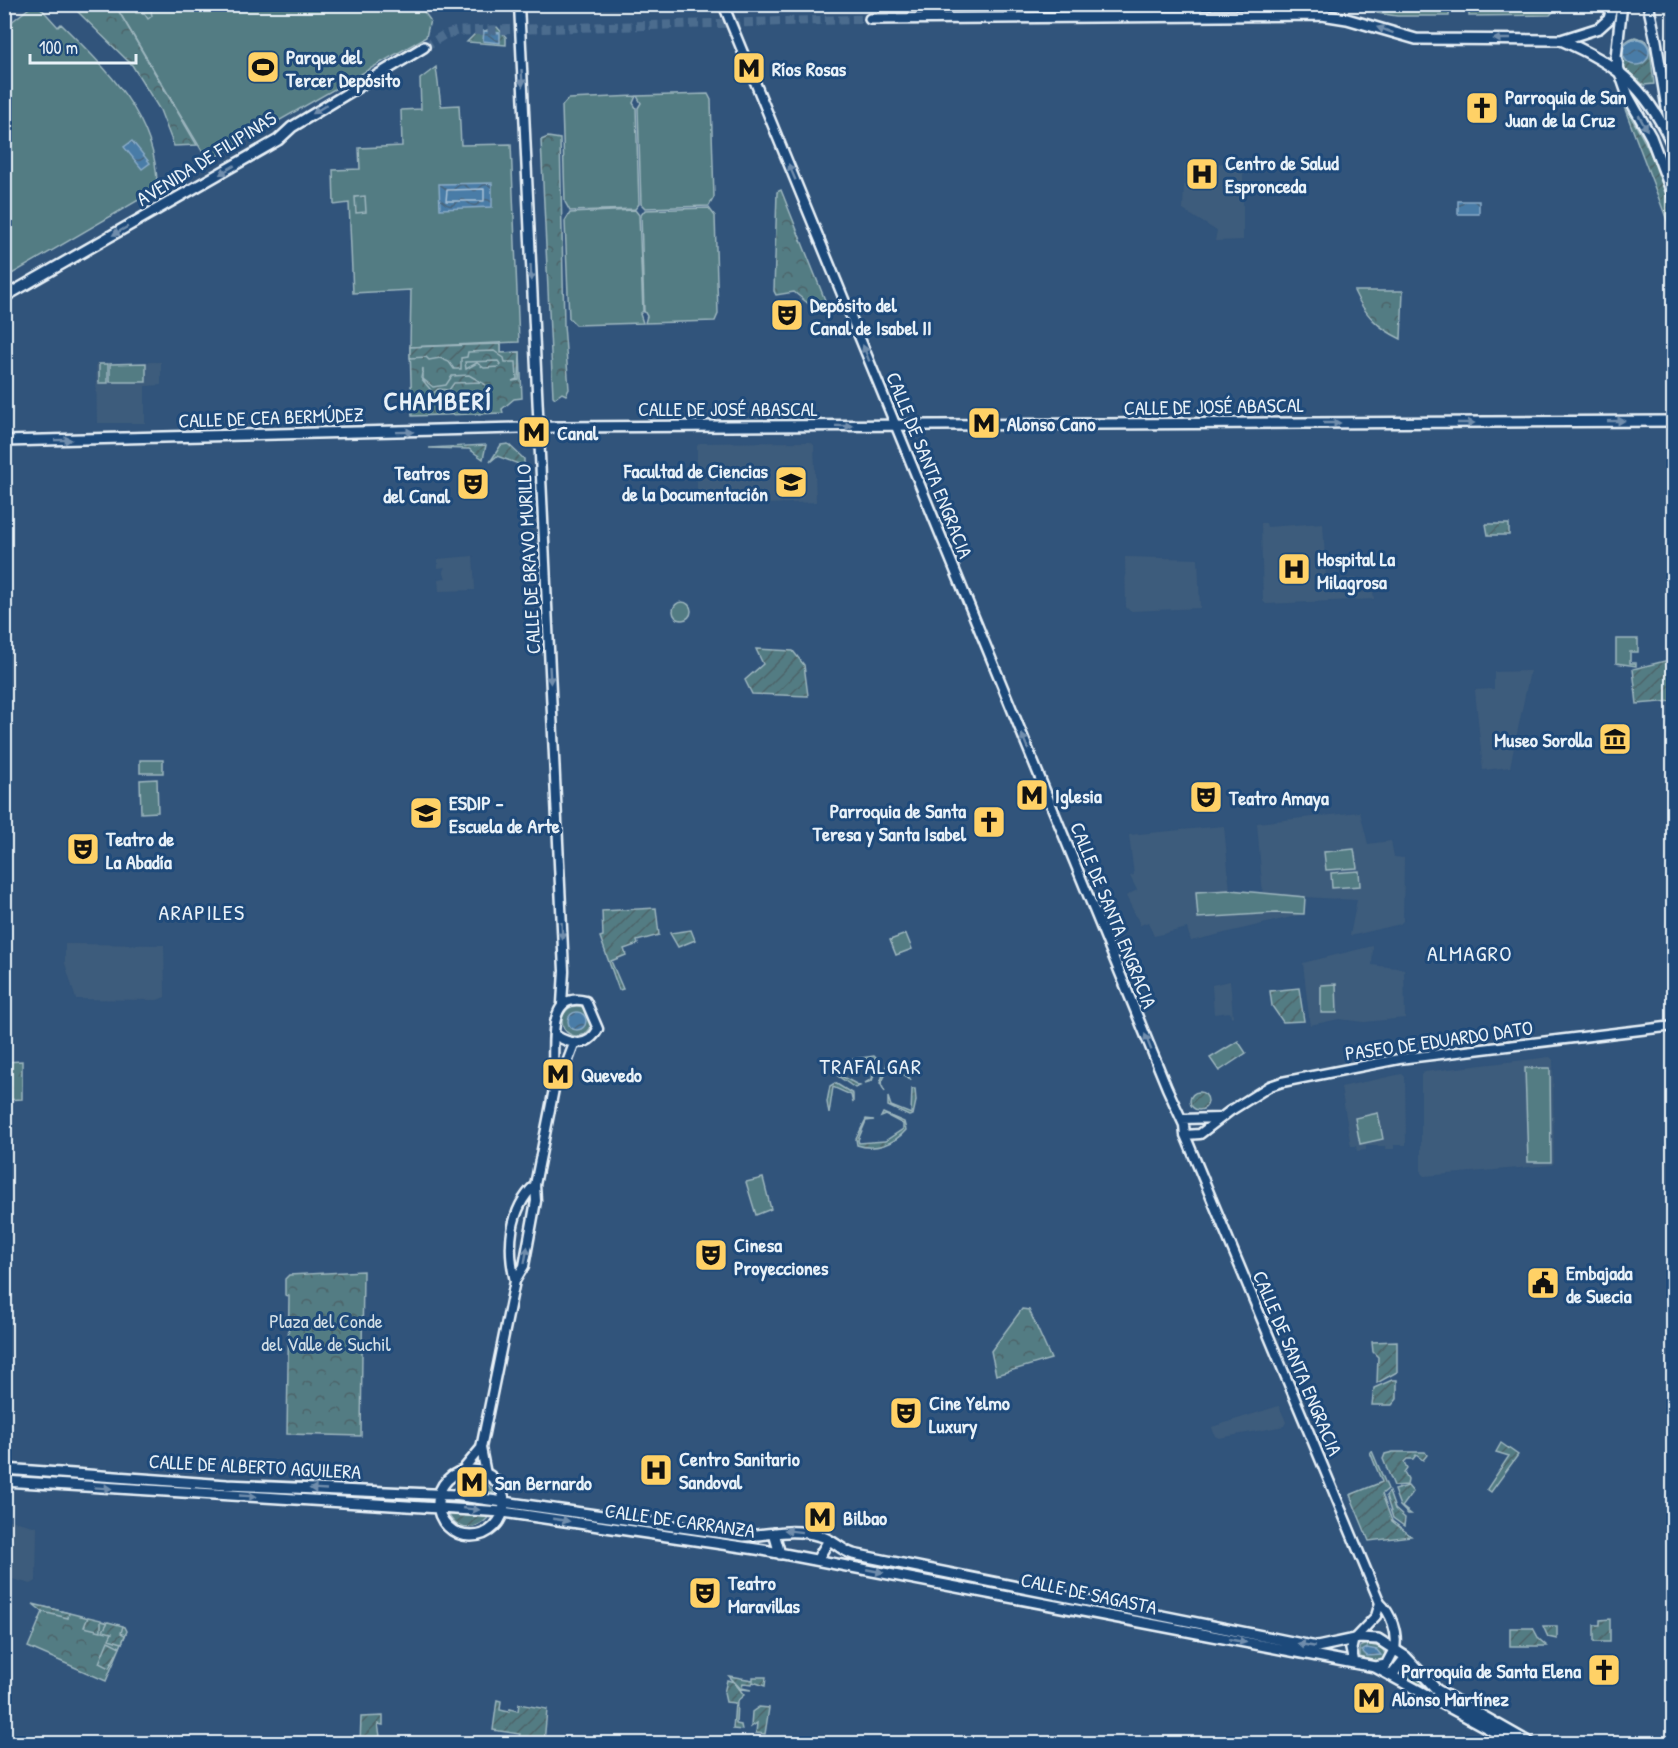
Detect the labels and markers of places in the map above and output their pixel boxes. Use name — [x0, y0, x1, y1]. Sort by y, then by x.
place label: Parque del Tercer Depósito — [285, 43, 400, 94]
sports icon: Parque del Tercer Depósito — [245, 49, 281, 85]
metro station icon: Ríos Rosas — [731, 50, 767, 86]
place label: Ríos Rosas — [772, 55, 847, 82]
place label: Parroquia de San Juan de la Cruz — [1505, 83, 1627, 133]
church icon: Parroquia de San Juan de la Cruz — [1464, 90, 1500, 126]
place label: Centro de Salud Espronceda — [1225, 149, 1339, 200]
hospital icon: Centro de Salud Espronceda — [1184, 156, 1220, 192]
place label: Depósito del Canal de Isabel II — [810, 291, 932, 341]
theatre icon: Depósito del Canal de Isabel II — [769, 297, 805, 333]
metro station icon: Alonso Cano — [966, 405, 1002, 441]
place label: Alonso Cano — [1007, 410, 1095, 437]
metro station icon: Canal — [516, 414, 552, 450]
place label: Canal — [557, 419, 599, 446]
place label: Facultad de Ciencias de la Documentación — [622, 457, 768, 507]
place label: Teatros del Canal — [383, 459, 451, 509]
school or university icon: Facultad de Ciencias de la Documentación — [773, 464, 809, 500]
theatre icon: Teatros del Canal — [455, 466, 491, 502]
place label: Hospital La Milagrosa — [1317, 545, 1395, 596]
hospital icon: Hospital La Milagrosa — [1276, 551, 1312, 587]
museum icon: Museo Sorolla — [1597, 721, 1633, 757]
place label: Museo Sorolla — [1494, 726, 1592, 753]
metro station icon: Iglesia — [1014, 777, 1050, 813]
theatre icon: Teatro Amaya — [1188, 779, 1224, 815]
place label: Iglesia — [1055, 782, 1102, 810]
place label: Teatro Amaya — [1228, 784, 1329, 812]
place label: ESDIP - Escuela de Arte — [449, 789, 560, 839]
school or university icon: ESDIP - Escuela de Arte — [408, 795, 444, 831]
place label: Parroquia de Santa Teresa y Santa Isabel — [812, 797, 967, 848]
church icon: Parroquia de Santa Teresa y Santa Isabel — [971, 804, 1007, 840]
place label: Teatro de La Abadía — [105, 825, 174, 875]
theatre icon: Teatro de La Abadía — [65, 831, 101, 867]
metro station icon: Quevedo — [540, 1056, 576, 1092]
place label: Quevedo — [581, 1061, 642, 1088]
place label: Cinesa Proyecciones — [734, 1231, 829, 1282]
theatre icon: Cinesa Proyecciones — [693, 1237, 729, 1273]
place label: Embajada de Suecia — [1566, 1259, 1633, 1309]
public building icon: Embajada de Suecia — [1525, 1265, 1561, 1301]
place label: Cine Yelmo Luxury — [929, 1389, 1010, 1440]
theatre icon: Cine Yelmo Luxury — [888, 1395, 924, 1431]
place label: Centro Sanitario Sandoval — [679, 1445, 800, 1495]
hospital icon: Centro Sanitario Sandoval — [638, 1452, 674, 1488]
metro station icon: San Bernardo — [454, 1464, 490, 1500]
place label: San Bernardo — [495, 1469, 592, 1496]
metro station icon: Bilbao — [802, 1499, 838, 1535]
place label: Bilbao — [843, 1504, 887, 1531]
place label: Teatro Maravillas — [727, 1569, 800, 1619]
theatre icon: Teatro Maravillas — [687, 1575, 723, 1611]
church icon: Parroquia de Santa Elena — [1586, 1652, 1622, 1688]
place label: Parroquia de Santa Elena — [1401, 1657, 1581, 1685]
metro station icon: Alonso Martínez — [1351, 1680, 1387, 1716]
place label: Alonso Martínez — [1392, 1685, 1509, 1712]

